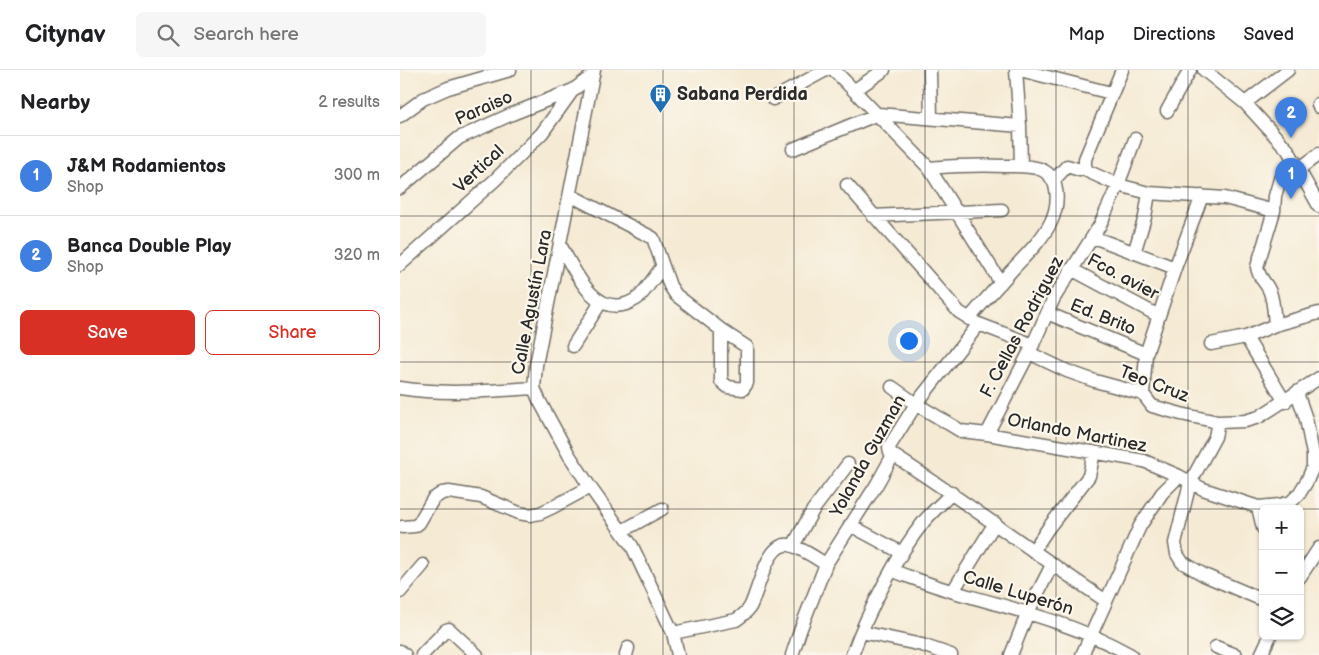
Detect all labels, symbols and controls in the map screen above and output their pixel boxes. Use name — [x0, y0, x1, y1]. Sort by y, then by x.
search box — [136, 12, 486, 57]
text: Citynav — [25, 20, 106, 49]
icon: search — [154, 21, 182, 49]
text: Search here — [194, 23, 299, 46]
text: Map — [1069, 24, 1105, 45]
text: Directions — [1133, 24, 1215, 45]
text: Saved — [1243, 24, 1294, 45]
building icon: Sabana Perdida — [649, 82, 673, 113]
place label: Sabana Perdida — [677, 84, 808, 105]
street label: Paraiso — [452, 86, 516, 130]
text: Nearby — [20, 90, 90, 115]
text: 2 results — [318, 93, 380, 112]
pin: 2 — [1275, 97, 1307, 138]
street label: Vertical — [450, 141, 508, 197]
text: J&M Rodamientos — [67, 155, 226, 178]
pin: 1 — [1275, 158, 1307, 199]
text: 1 — [33, 166, 39, 185]
text: 300 m — [334, 166, 380, 185]
text: Shop — [67, 178, 104, 197]
street label: Calle Agustín Lara — [508, 228, 556, 376]
text: Banca Double Play — [67, 235, 231, 258]
text: 2 — [31, 246, 41, 265]
text: 320 m — [334, 246, 380, 265]
street label: Fco. avier — [1084, 249, 1163, 305]
street label: F. Cellas Rodriguez — [976, 253, 1068, 401]
text: Shop — [67, 258, 104, 277]
street label: Ed. Brito — [1067, 294, 1139, 340]
button: Save — [20, 310, 195, 355]
button: Share — [205, 310, 380, 355]
your location — [896, 328, 922, 354]
street label: Teo Cruz — [1116, 361, 1192, 407]
street label: Yolanda Guzman — [825, 391, 910, 522]
street label: Orlando Martinez — [1006, 409, 1149, 457]
map controls — [1259, 505, 1304, 640]
button: + — [1259, 505, 1304, 550]
button: − — [1259, 550, 1304, 595]
street label: Calle Luperón — [960, 566, 1076, 620]
button: layers — [1259, 595, 1304, 640]

